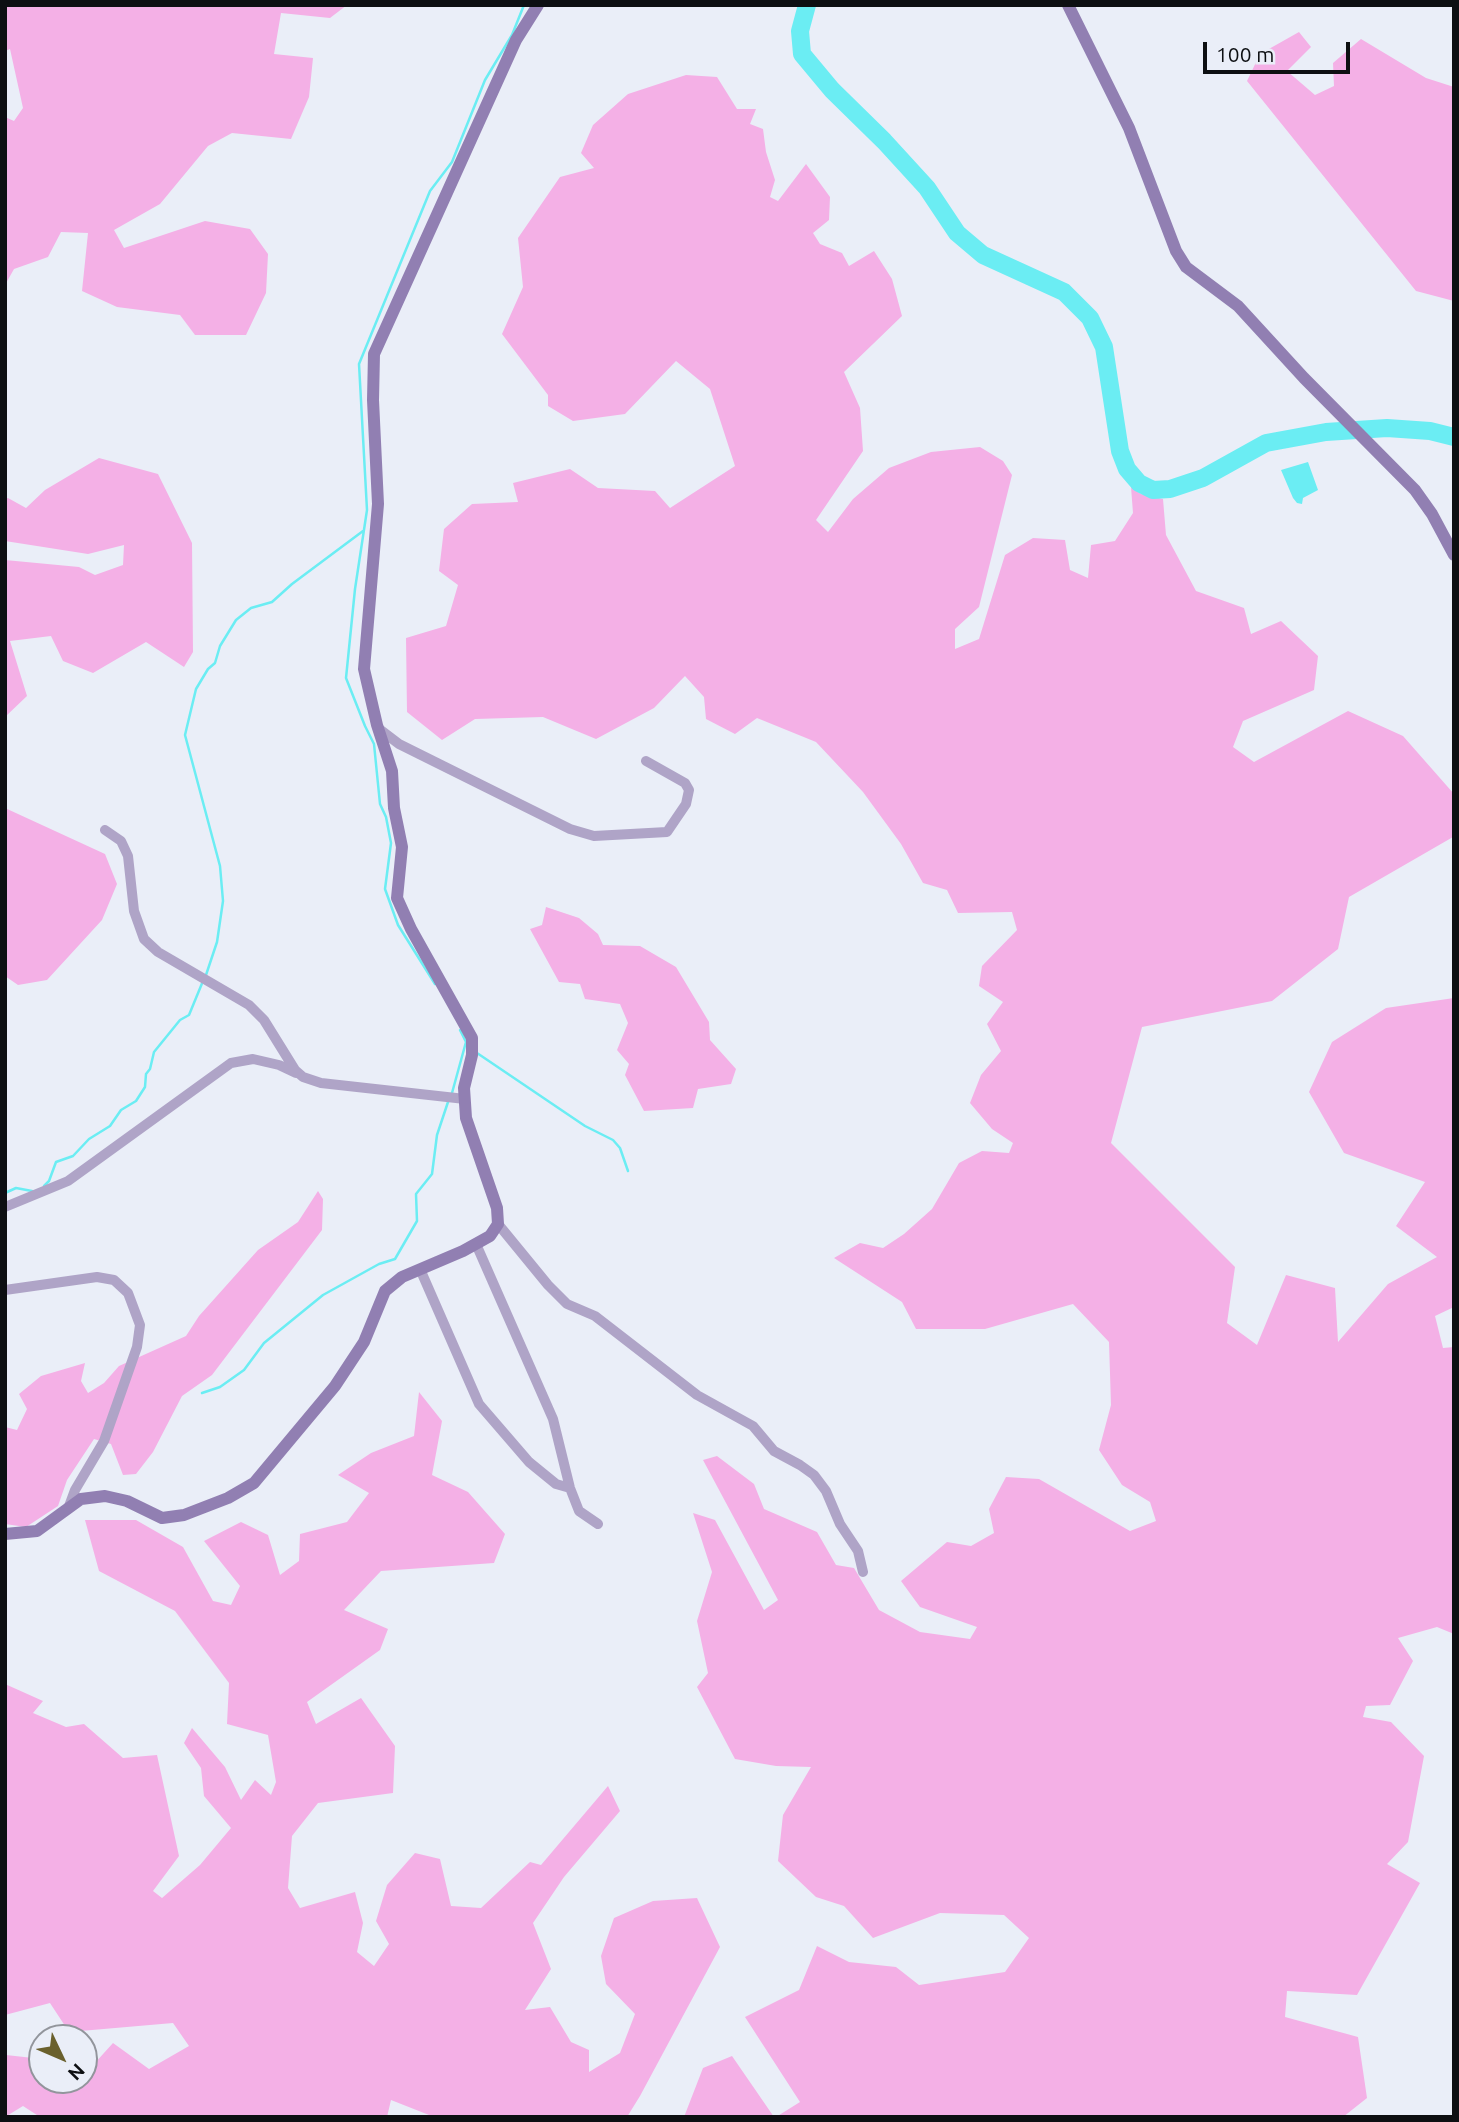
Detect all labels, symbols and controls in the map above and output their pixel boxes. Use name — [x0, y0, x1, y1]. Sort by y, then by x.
scale bar — [1207, 28, 1354, 72]
text: 100 m — [1216, 42, 1274, 66]
north arrow — [28, 2024, 98, 2094]
text: N — [64, 2059, 90, 2085]

